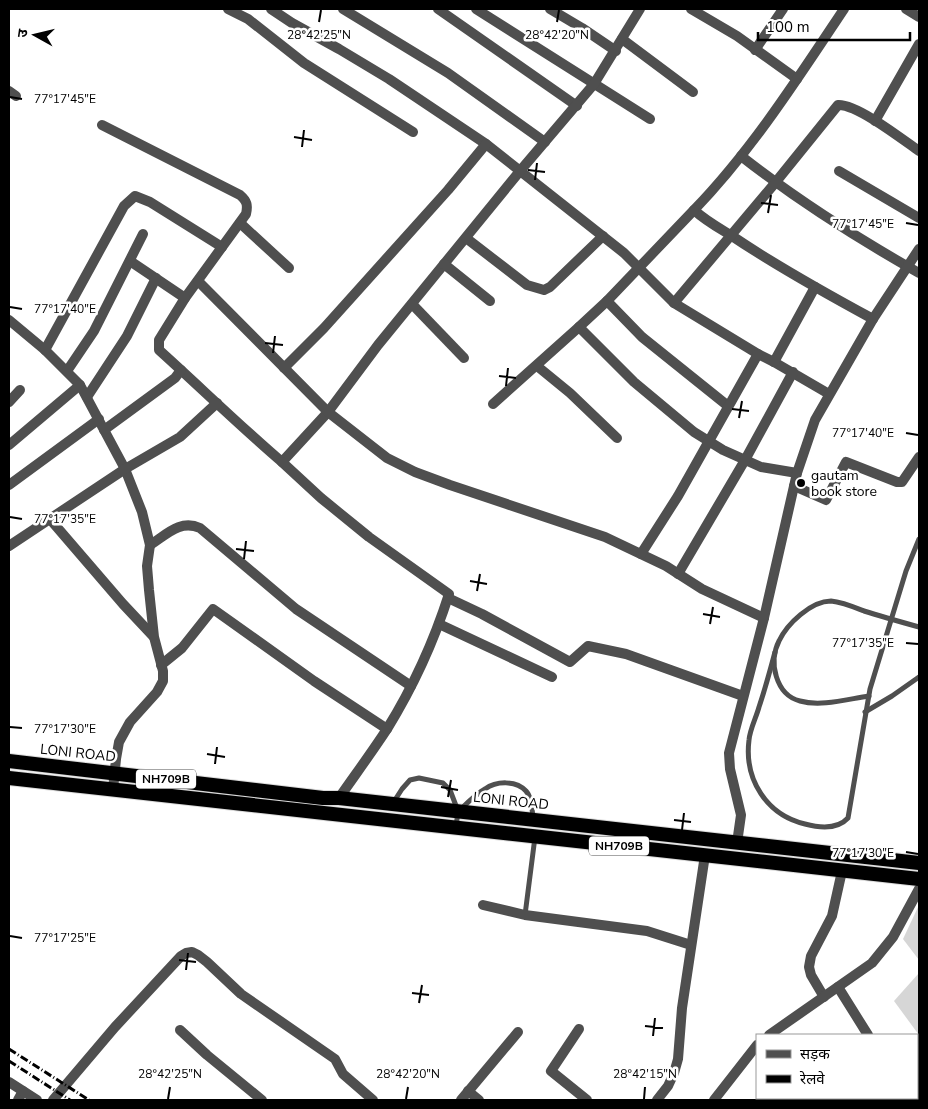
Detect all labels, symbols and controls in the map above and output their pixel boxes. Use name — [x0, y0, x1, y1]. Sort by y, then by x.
north arrow — [10, 10, 60, 60]
scale bar — [758, 10, 910, 42]
text: 100 m — [766, 17, 810, 37]
text: उ — [13, 27, 33, 39]
text: 28°42'25"N — [287, 27, 351, 43]
text: 28°42'20"N — [525, 27, 589, 43]
text: 77°17'45"E — [34, 91, 96, 107]
text: 77°17'45"E — [832, 216, 894, 232]
text: 77°17'40"E — [34, 301, 96, 317]
text: 77°17'40"E — [832, 425, 894, 441]
place label: gautam book store — [811, 466, 877, 501]
marker: gautam book store — [795, 477, 807, 489]
text: 77°17'35"E — [34, 511, 96, 527]
text: 77°17'35"E — [832, 635, 894, 651]
text: 77°17'30"E — [34, 721, 96, 737]
street label: LONI ROAD — [39, 740, 117, 766]
road number: NH709B — [136, 770, 196, 789]
street label: LONI ROAD — [472, 788, 550, 814]
road number: NH709B — [589, 836, 649, 856]
text: 77°17'30"E — [832, 845, 894, 861]
text: 77°17'25"E — [34, 930, 96, 946]
legend — [756, 1034, 918, 1099]
text: सड़क — [800, 1044, 830, 1064]
text: 28°42'25"N — [138, 1066, 202, 1082]
text: 28°42'20"N — [376, 1066, 440, 1082]
text: 28°42'15"N — [613, 1066, 677, 1082]
text: रेलवे — [799, 1069, 825, 1089]

